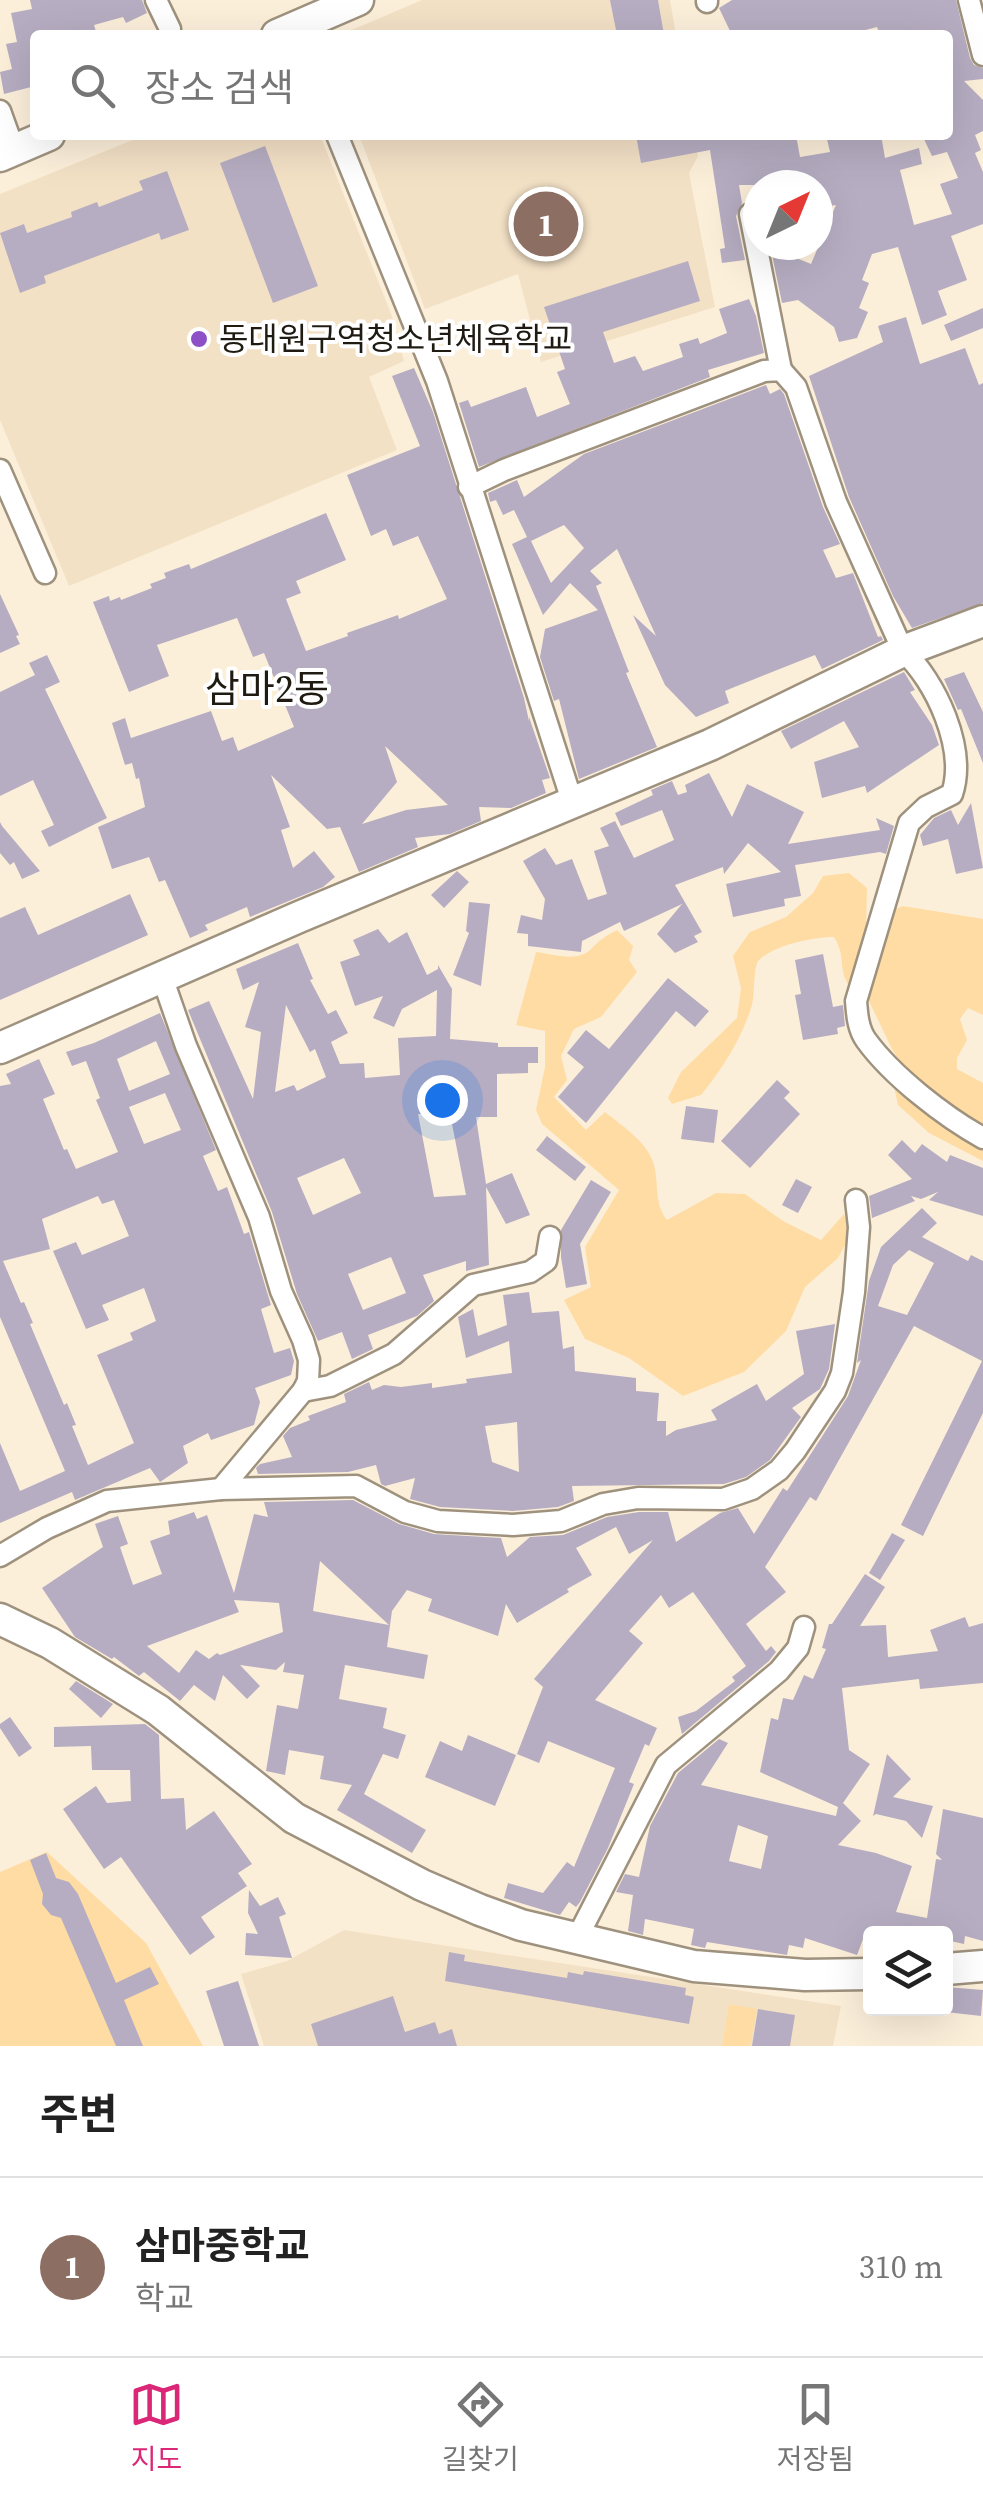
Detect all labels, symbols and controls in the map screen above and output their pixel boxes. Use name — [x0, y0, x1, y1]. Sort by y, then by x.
search box — [30, 30, 953, 140]
icon: search — [65, 58, 120, 113]
text: 장소 검색 — [145, 62, 294, 114]
north arrow — [743, 170, 833, 260]
pin: 1 — [514, 186, 578, 262]
place label: 동대원구역청소년체육학교 — [219, 317, 572, 361]
marker: 동대원구역청소년체육학교 — [188, 328, 210, 350]
district label: 삼마2동 — [205, 663, 329, 715]
your location — [417, 1075, 468, 1126]
map controls — [863, 1926, 953, 2016]
button: layers — [863, 1926, 953, 2016]
text: 주변 — [40, 2085, 117, 2143]
text: 삼마중학교 — [135, 2220, 310, 2272]
text: 1 — [64, 2245, 81, 2289]
text: 310 m — [859, 2245, 943, 2289]
text: 학교 — [135, 2276, 194, 2320]
tab: 지도 — [129, 2377, 184, 2478]
tab: 길찾기 — [442, 2377, 519, 2478]
tab: 저장됨 — [777, 2377, 854, 2478]

